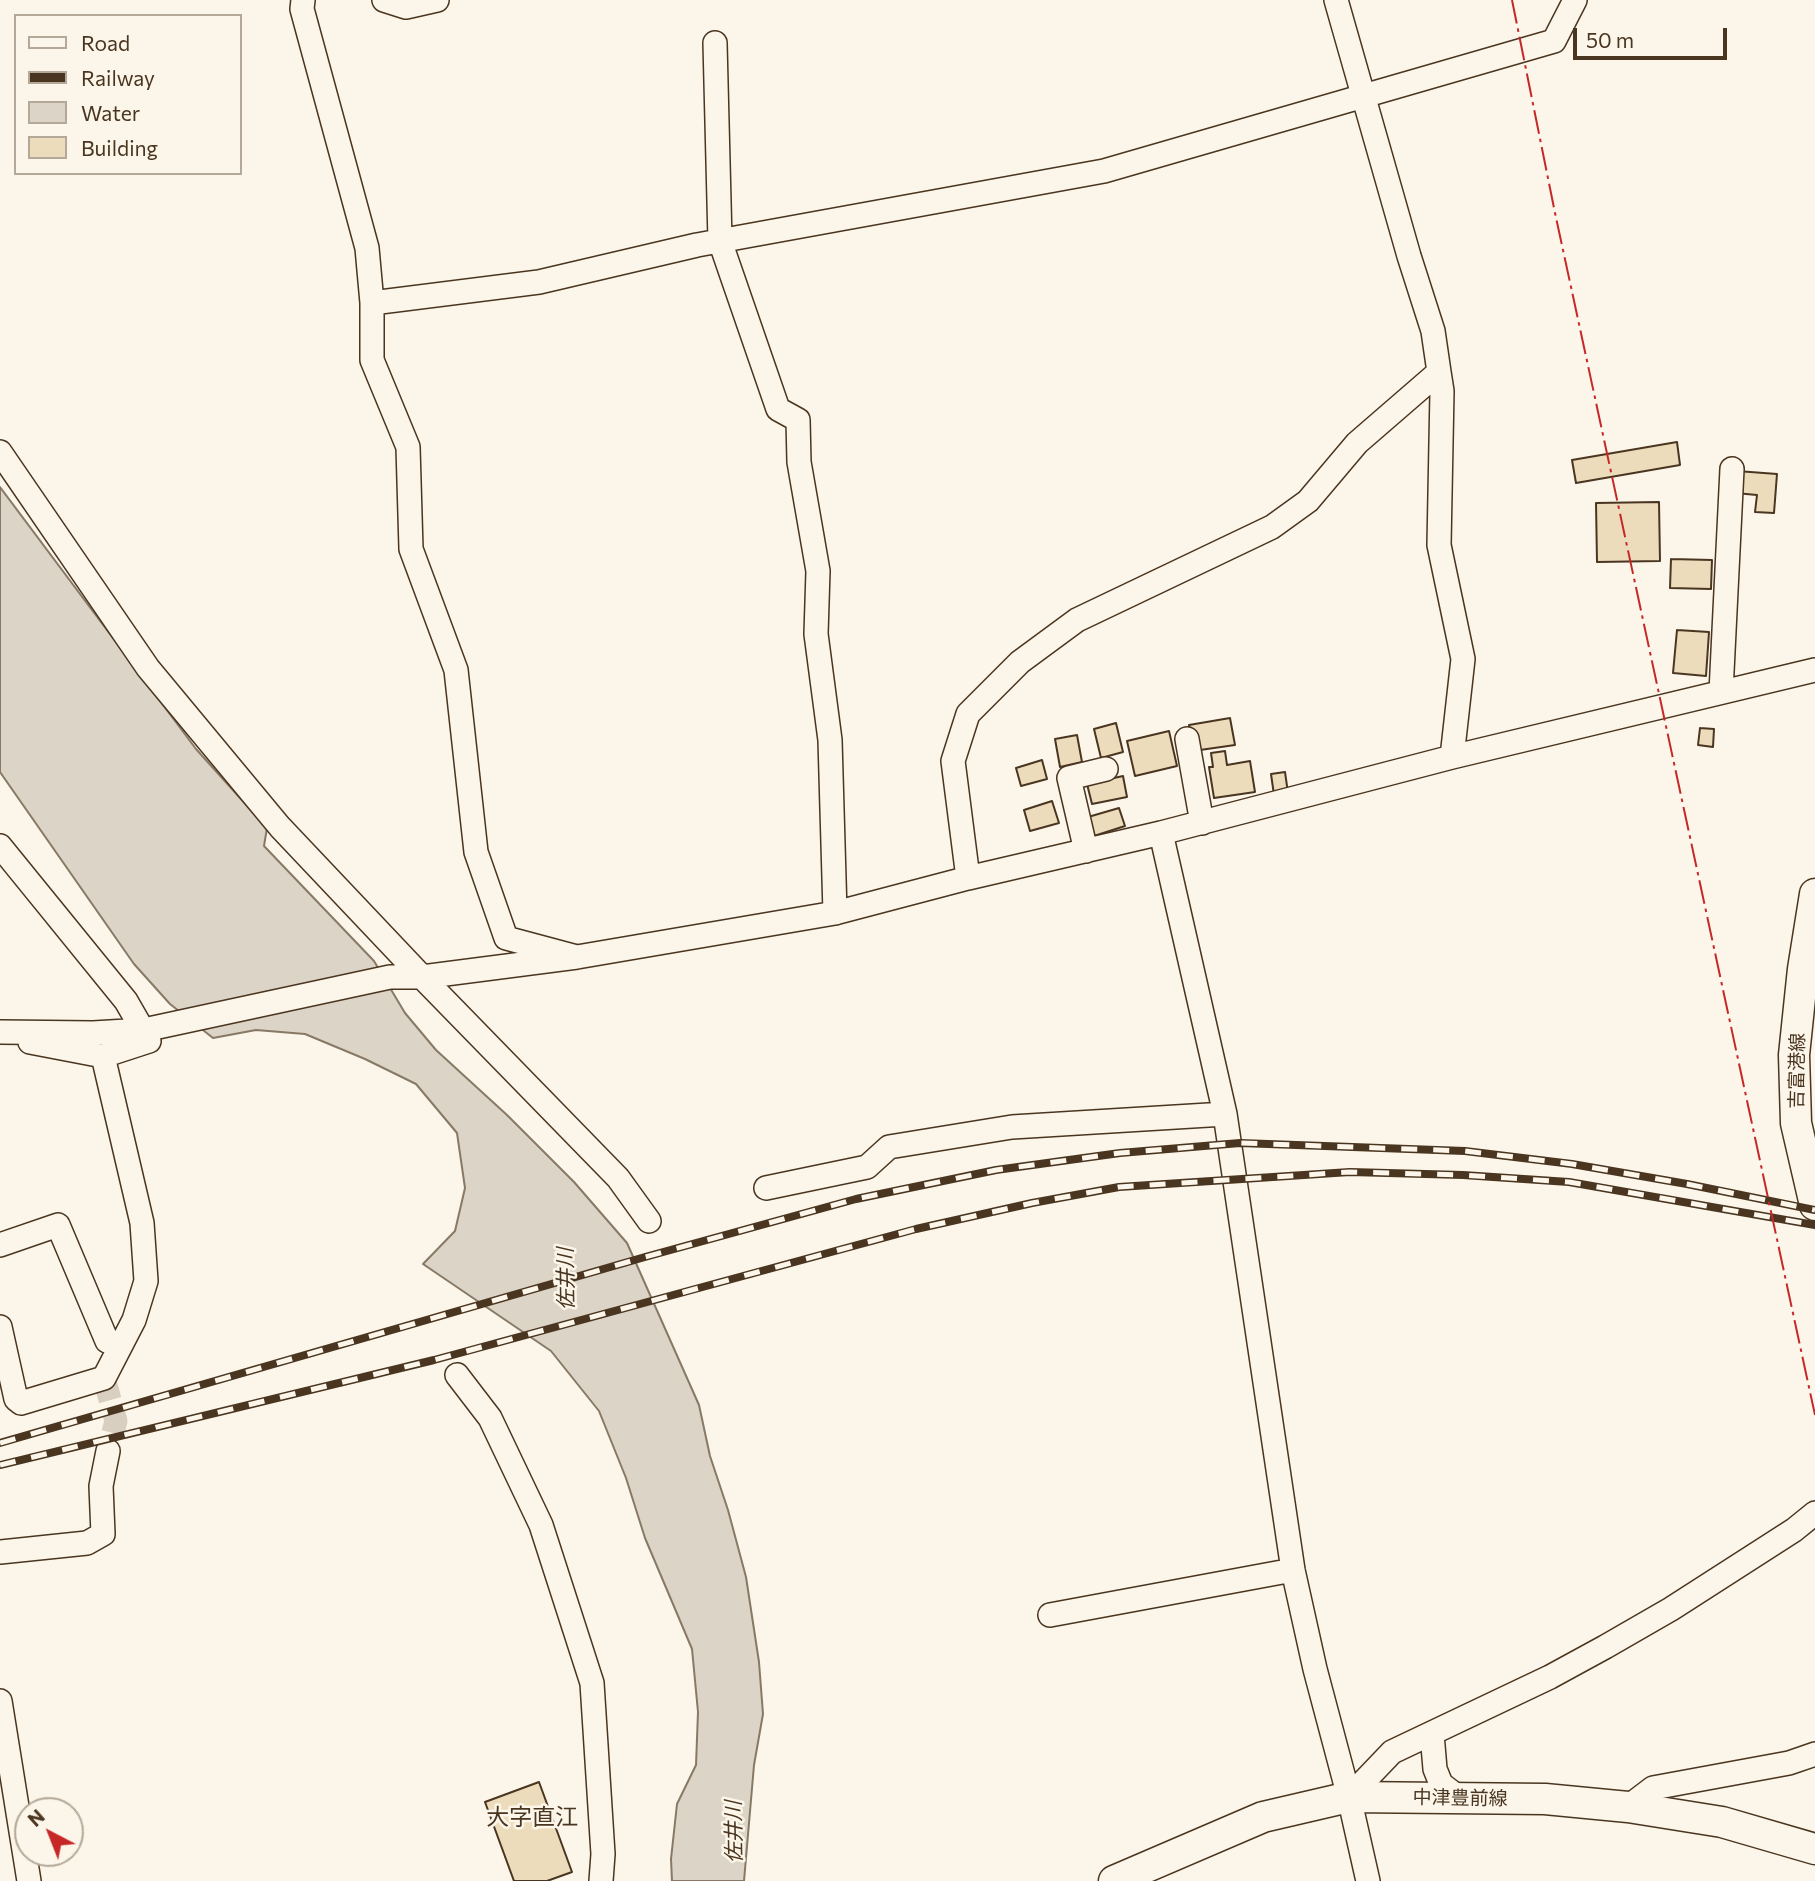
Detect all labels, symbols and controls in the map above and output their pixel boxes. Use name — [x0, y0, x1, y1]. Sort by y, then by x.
legend — [14, 14, 242, 175]
scale bar — [1577, 14, 1731, 58]
text: 50 m — [1586, 27, 1634, 52]
text: Road — [81, 30, 130, 55]
text: Railway — [81, 65, 155, 90]
text: Water — [81, 100, 140, 125]
text: Building — [81, 135, 158, 160]
street label: 吉富港線 — [1785, 1033, 1809, 1109]
water label: 佐井川 — [553, 1247, 579, 1311]
street label: 中津豊前線 — [1412, 1786, 1508, 1810]
north arrow — [14, 1797, 84, 1867]
water label: 佐井川 — [721, 1800, 747, 1864]
district label: 大字直江 — [486, 1803, 578, 1831]
text: N — [23, 1804, 49, 1831]

